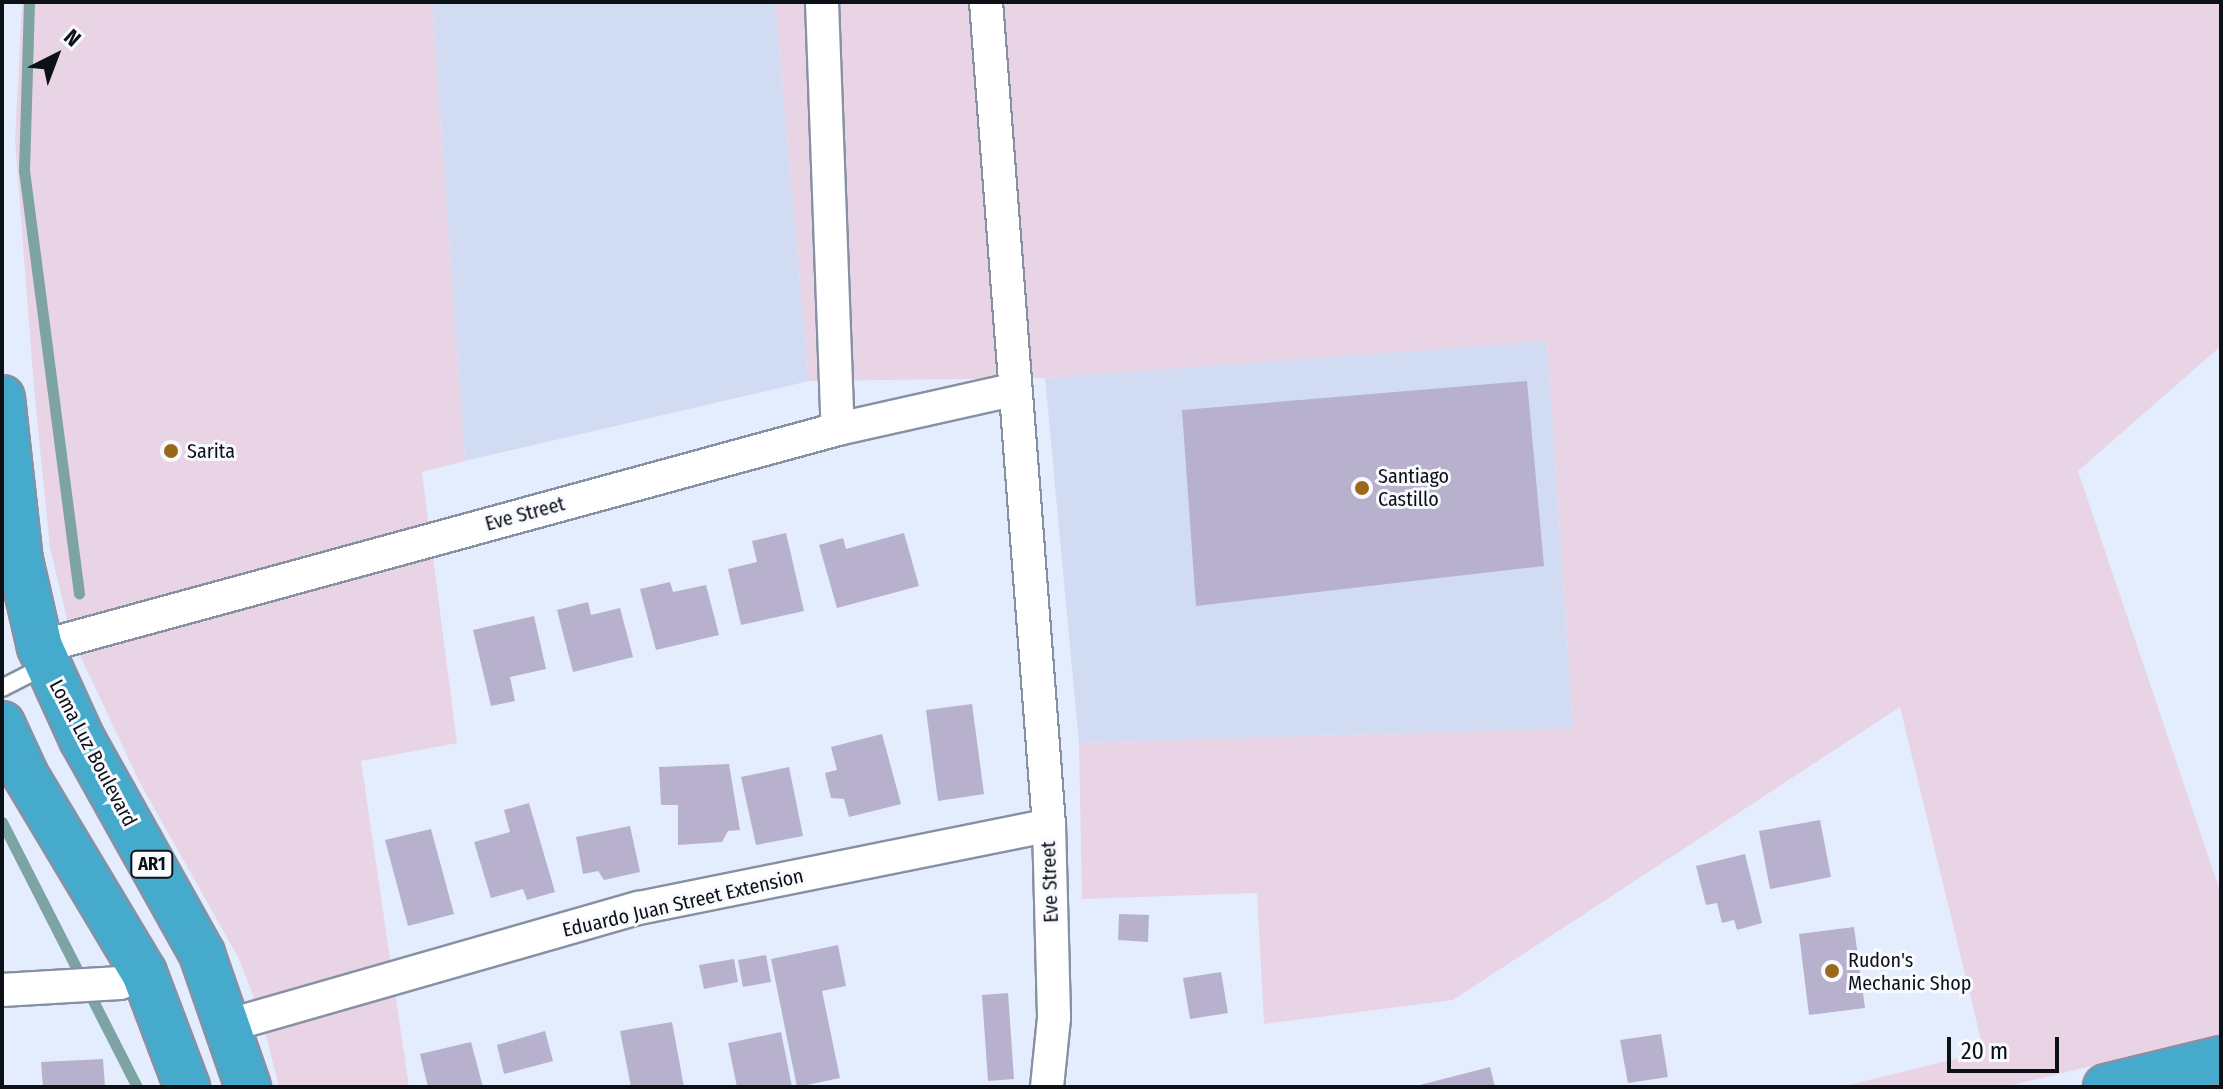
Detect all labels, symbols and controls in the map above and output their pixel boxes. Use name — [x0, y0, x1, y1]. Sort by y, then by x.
north arrow — [16, 16, 96, 96]
text: N — [58, 23, 86, 52]
place label: Sarita — [187, 439, 235, 463]
marker: Sarita — [162, 442, 180, 460]
place label: Santiago Castillo — [1378, 464, 1449, 511]
marker: Santiago Castillo — [1353, 479, 1371, 497]
street label: Eve Street — [483, 492, 567, 536]
street label: Loma Luz Boulevard — [44, 675, 142, 831]
street label: Eve Street — [1037, 841, 1063, 923]
road number: AR1 — [130, 850, 174, 878]
street label: Eduardo Juan Street Extension — [560, 864, 806, 942]
place label: Rudon's Mechanic Shop — [1848, 948, 1971, 995]
marker: Rudon's Mechanic Shop — [1823, 962, 1841, 980]
scale bar — [1951, 1021, 2063, 1071]
text: 20 m — [1961, 1037, 2008, 1065]

